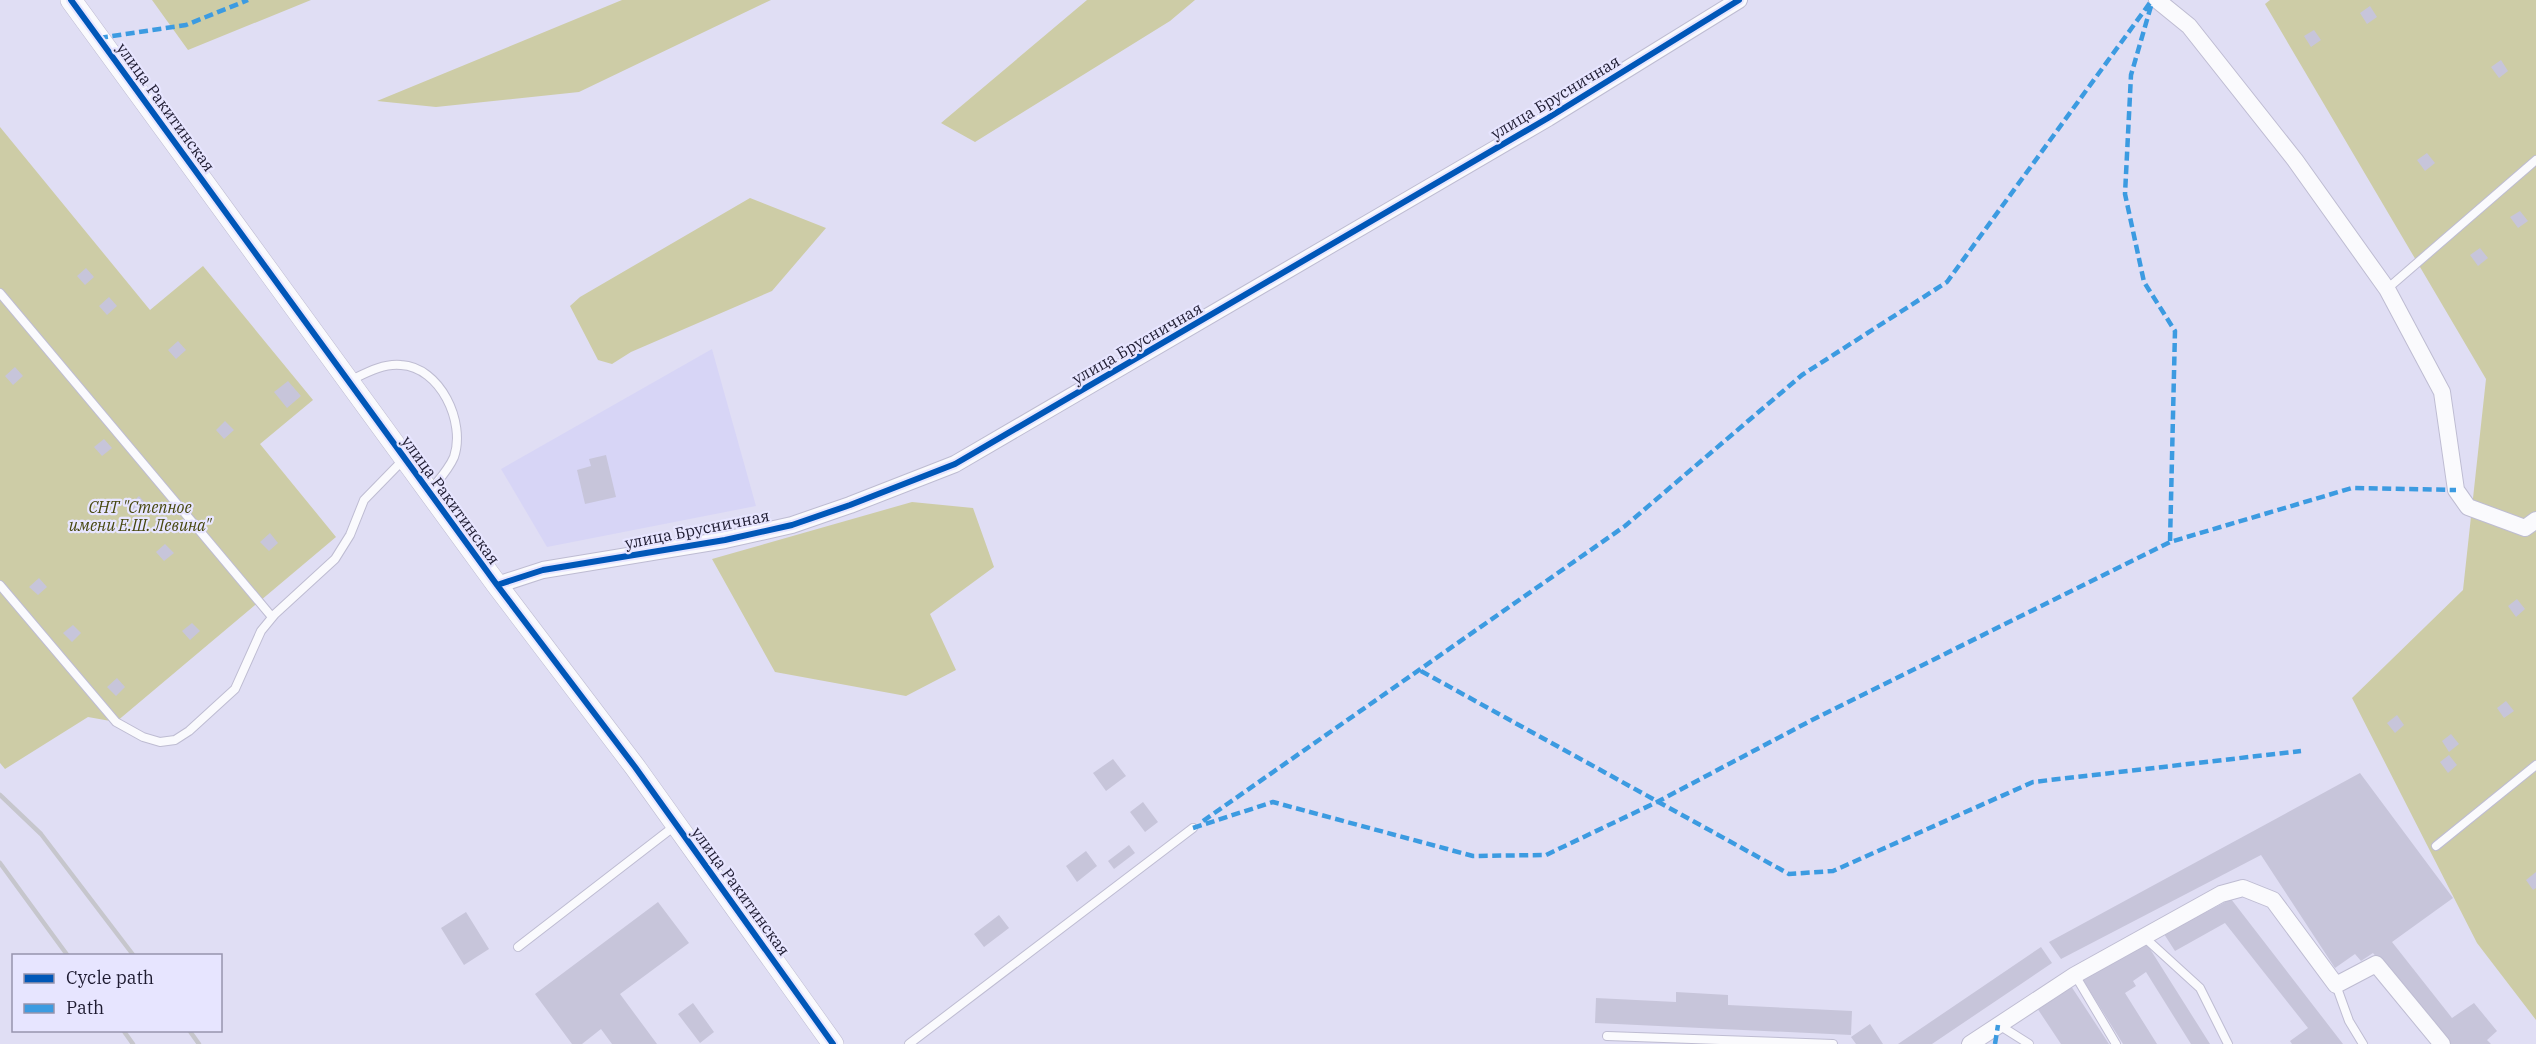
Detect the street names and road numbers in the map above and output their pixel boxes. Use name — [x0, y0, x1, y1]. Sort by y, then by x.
street label: улица Ракитинская — [113, 39, 219, 175]
street label: улица Брусничная — [1487, 51, 1623, 143]
street label: улица Брусничная — [1068, 298, 1206, 388]
street label: улица Ракитинская — [398, 432, 504, 568]
street label: улица Брусничная — [623, 505, 771, 553]
street label: улица Ракитинская — [688, 823, 794, 959]

